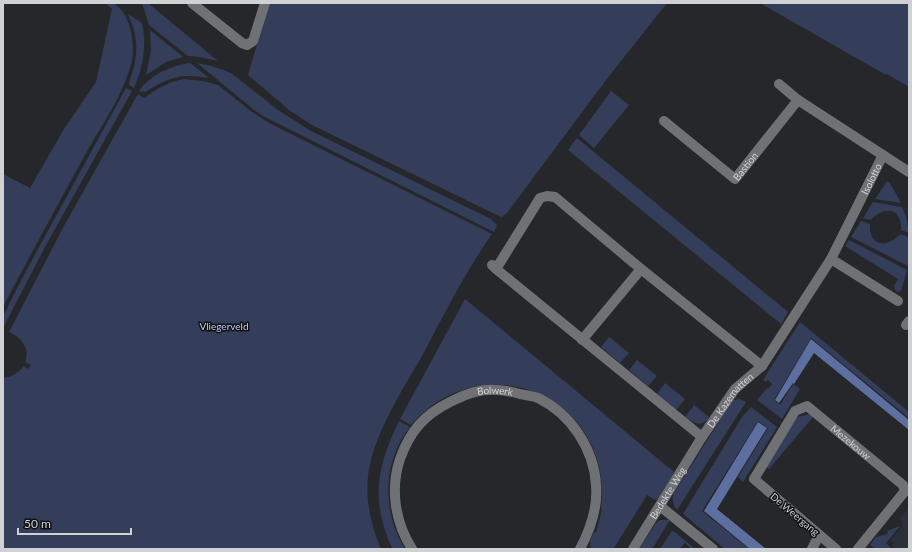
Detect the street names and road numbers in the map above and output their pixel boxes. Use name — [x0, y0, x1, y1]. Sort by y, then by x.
street label: Bastion — [730, 150, 760, 183]
street label: Isolotto — [858, 161, 884, 196]
street label: De Kazematten — [704, 370, 756, 430]
street label: Bolwerk — [476, 384, 515, 398]
street label: Mezekouw — [828, 422, 873, 462]
street label: Bedekte Weg — [647, 464, 688, 521]
street label: De Weergang — [768, 490, 822, 538]

